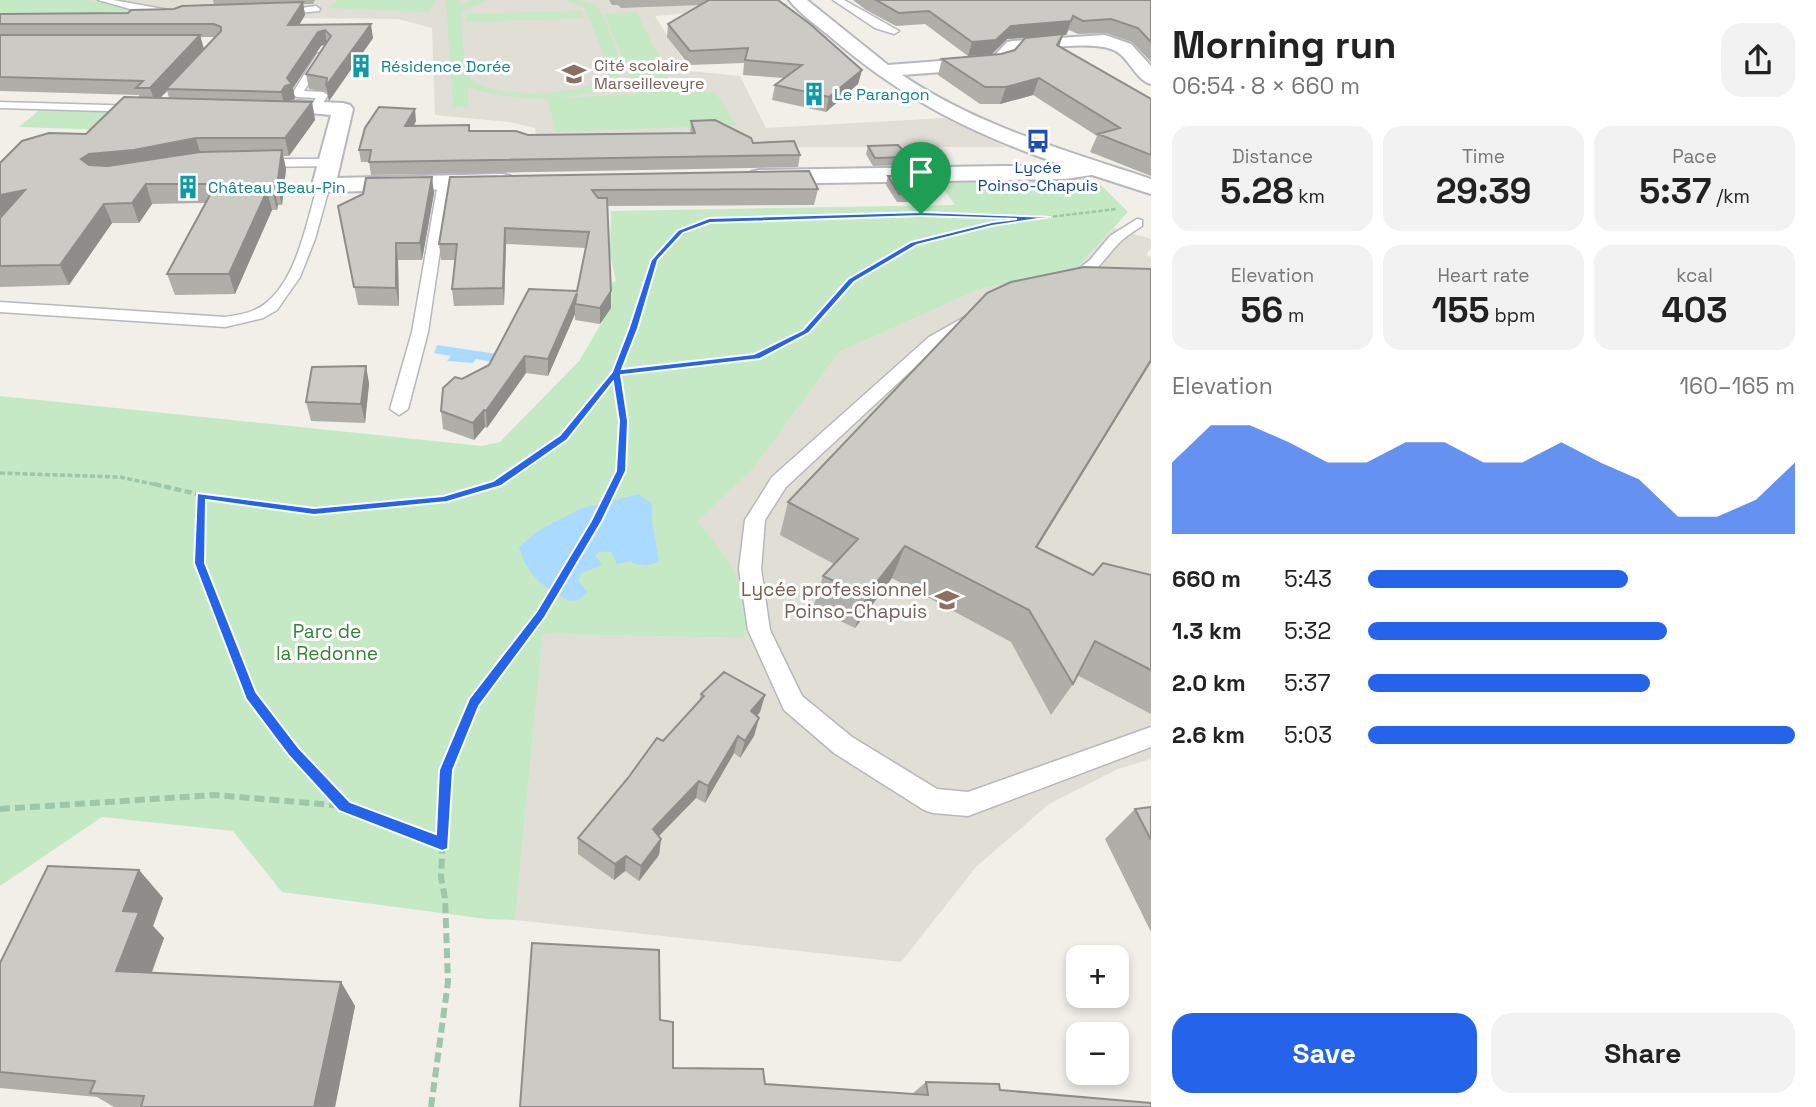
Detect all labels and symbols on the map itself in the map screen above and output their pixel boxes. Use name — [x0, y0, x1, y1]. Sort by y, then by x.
building icon: Résidence Dorée — [347, 52, 375, 80]
place label: Cité scolaire Marseilleveyre — [594, 55, 705, 94]
place label: Résidence Dorée — [381, 56, 511, 77]
school or university icon: Cité scolaire Marseilleveyre — [560, 60, 588, 88]
building icon: Le Parangon — [800, 80, 828, 108]
place label: Le Parangon — [834, 84, 930, 105]
bus stop icon: Lycée Poinso-Chapuis — [1024, 127, 1052, 155]
pin — [891, 142, 951, 214]
place label: Lycée Poinso-Chapuis — [978, 157, 1098, 196]
building icon: Château Beau-Pin — [174, 173, 202, 201]
place label: Château Beau-Pin — [208, 177, 346, 198]
place label: Lycée professionnel Poinso-Chapuis — [741, 577, 927, 624]
school or university icon: Lycée professionnel Poinso-Chapuis — [933, 586, 961, 614]
park label: Parc de la Redonne — [276, 619, 378, 666]

